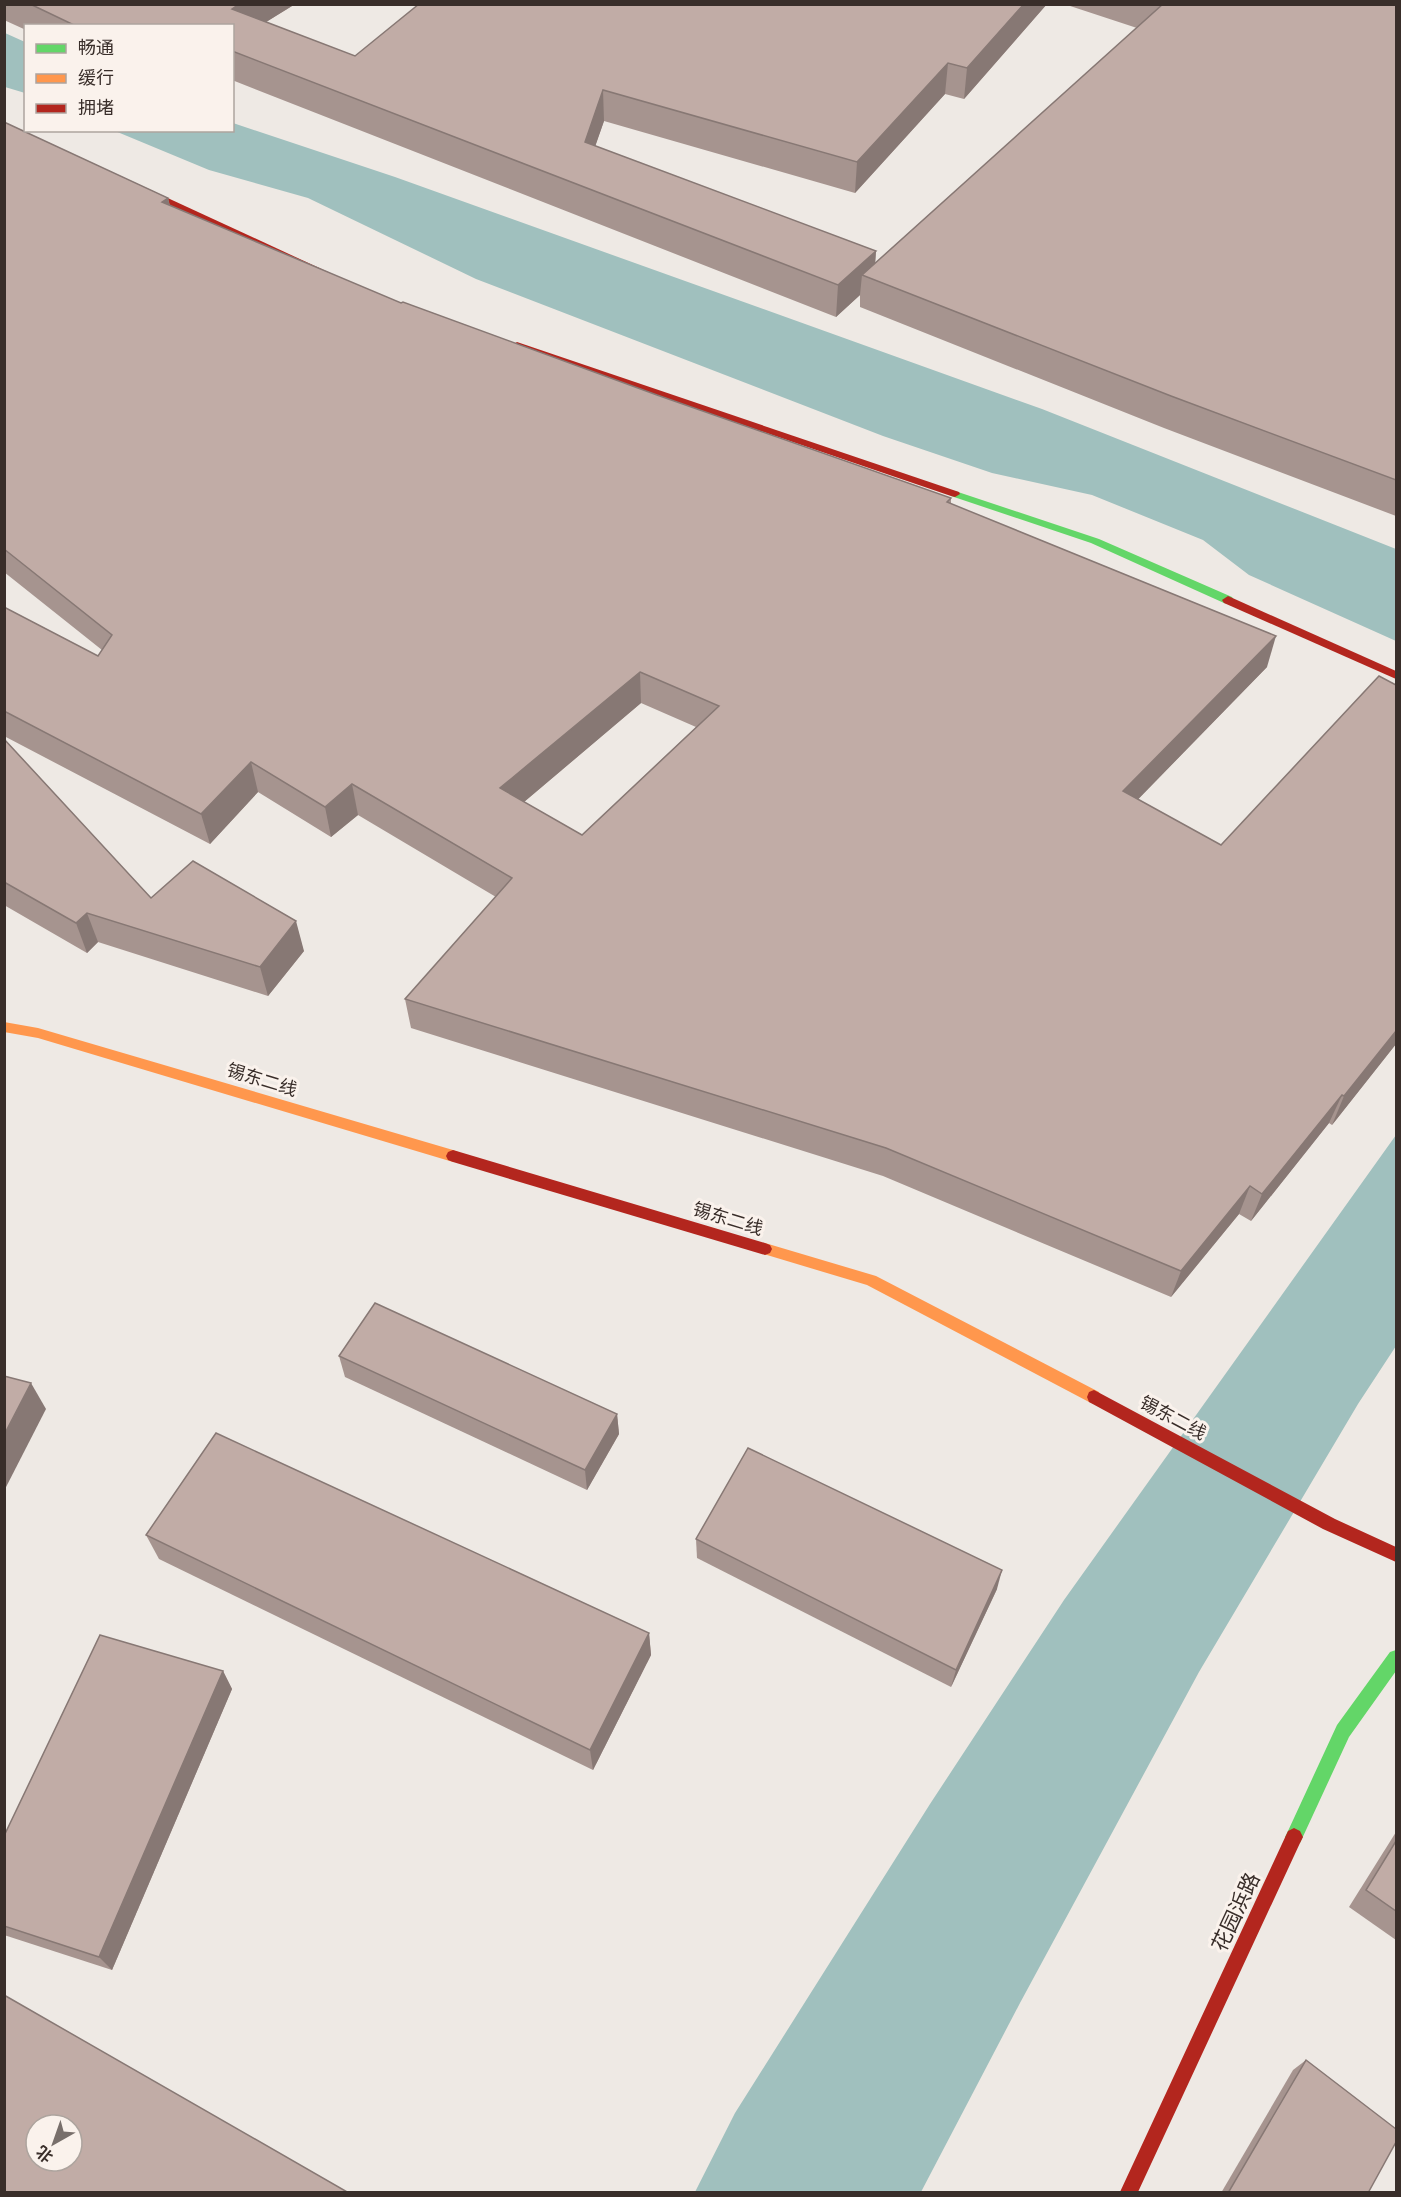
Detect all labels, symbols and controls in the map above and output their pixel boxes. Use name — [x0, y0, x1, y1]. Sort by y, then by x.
legend — [24, 24, 234, 132]
text: 畅通 — [78, 36, 114, 59]
text: 缓行 — [78, 66, 114, 89]
text: 拥堵 — [78, 96, 114, 119]
street label: 锡东二线 — [224, 1058, 300, 1101]
street label: 锡东二线 — [690, 1197, 766, 1240]
street label: 锡东二线 — [1136, 1391, 1210, 1445]
street label: 花园浜路 — [1206, 1868, 1266, 1956]
north arrow — [24, 2113, 84, 2173]
text: 北 — [32, 2141, 58, 2167]

